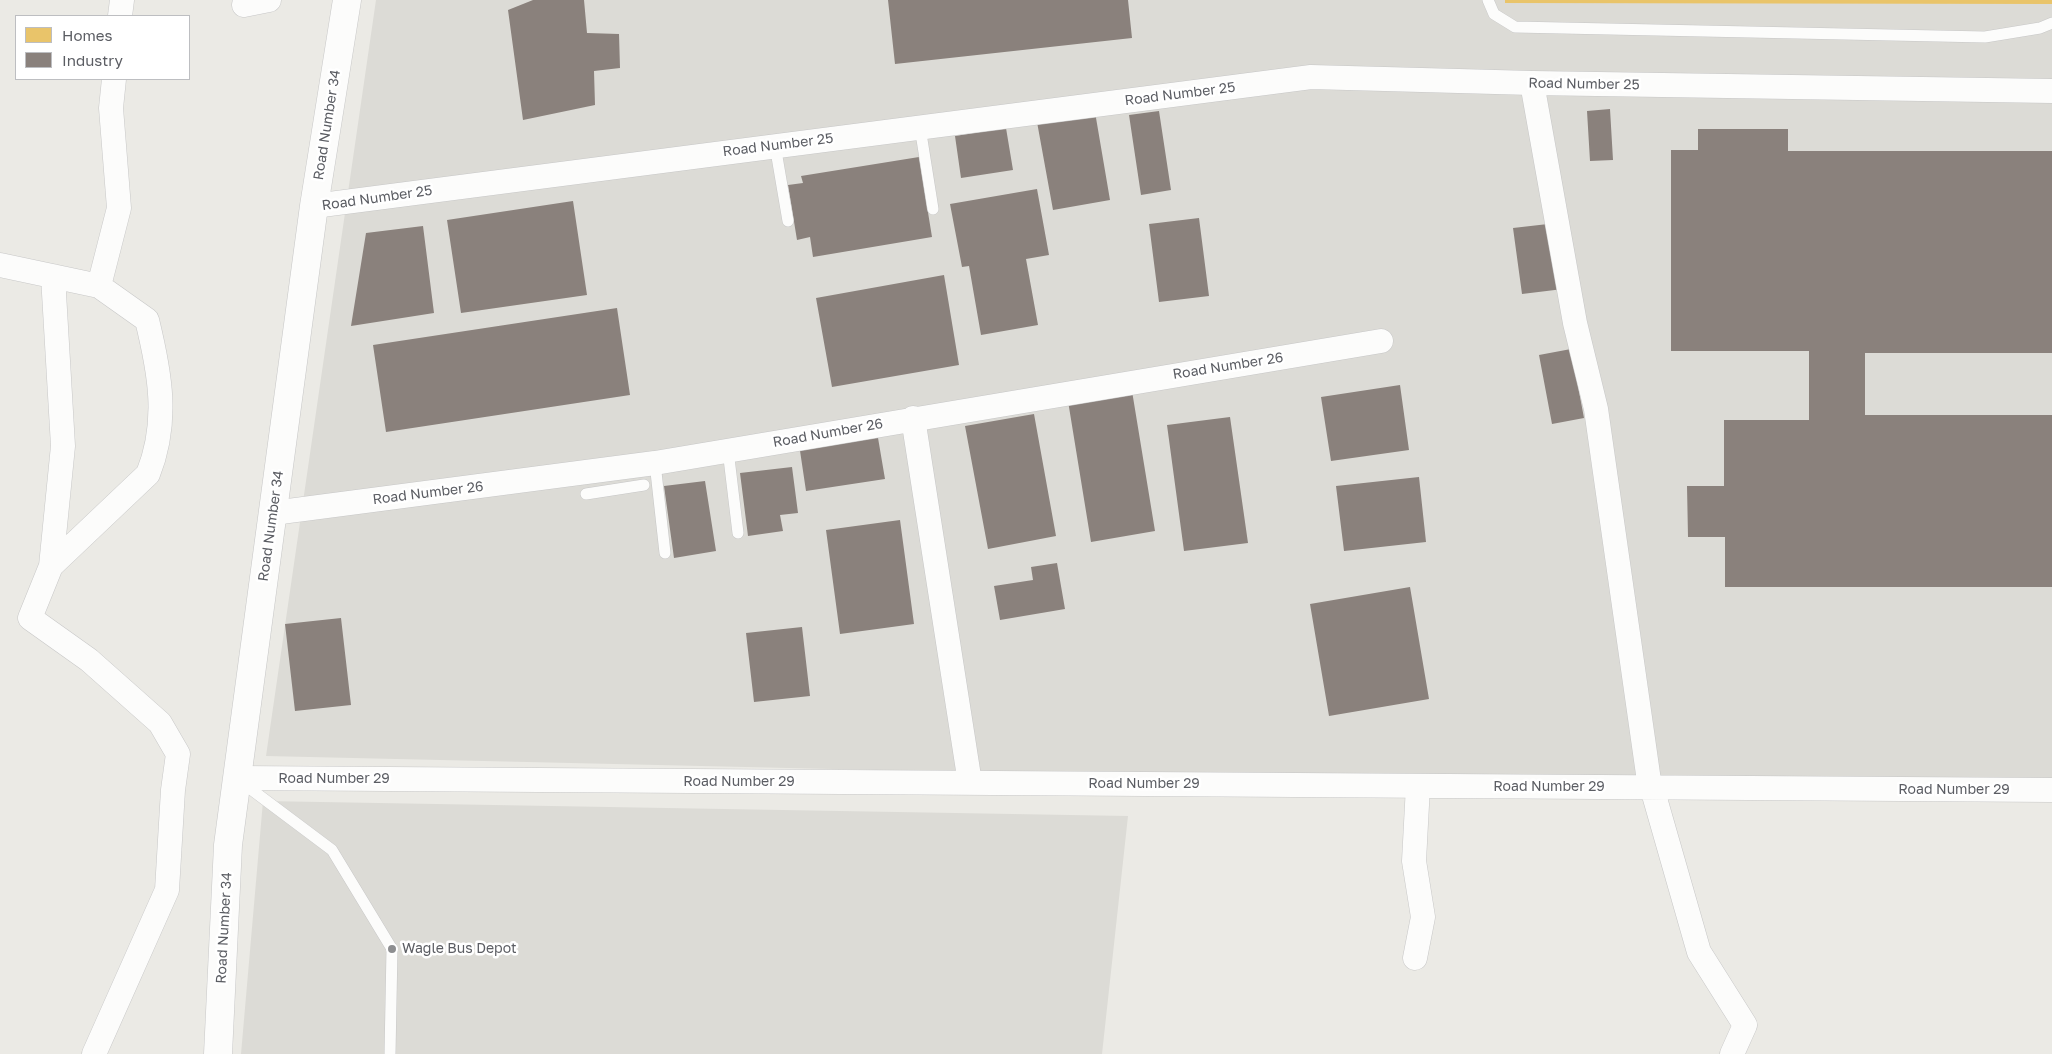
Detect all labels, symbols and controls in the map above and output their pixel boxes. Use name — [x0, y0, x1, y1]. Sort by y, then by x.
legend — [15, 15, 190, 80]
text: Homes — [62, 26, 112, 44]
text: Industry — [62, 51, 123, 69]
street label: Road Number 34 — [310, 69, 344, 181]
street label: Road Number 25 — [1528, 75, 1640, 93]
street label: Road Number 25 — [1124, 79, 1236, 109]
street label: Road Number 25 — [722, 130, 834, 160]
street label: Road Number 25 — [321, 182, 433, 214]
street label: Road Number 26 — [1172, 349, 1284, 383]
street label: Road Number 26 — [772, 415, 884, 451]
street label: Road Number 34 — [255, 470, 287, 582]
street label: Road Number 26 — [372, 478, 484, 508]
street label: Road Number 29 — [278, 771, 390, 787]
street label: Road Number 29 — [683, 774, 795, 790]
street label: Road Number 29 — [1088, 776, 1200, 792]
street label: Road Number 29 — [1493, 779, 1605, 795]
street label: Road Number 29 — [1898, 782, 2010, 798]
street label: Road Number 34 — [213, 872, 235, 984]
place label: Wagle Bus Depot — [402, 941, 517, 957]
marker: Wagle Bus Depot — [386, 943, 398, 955]

